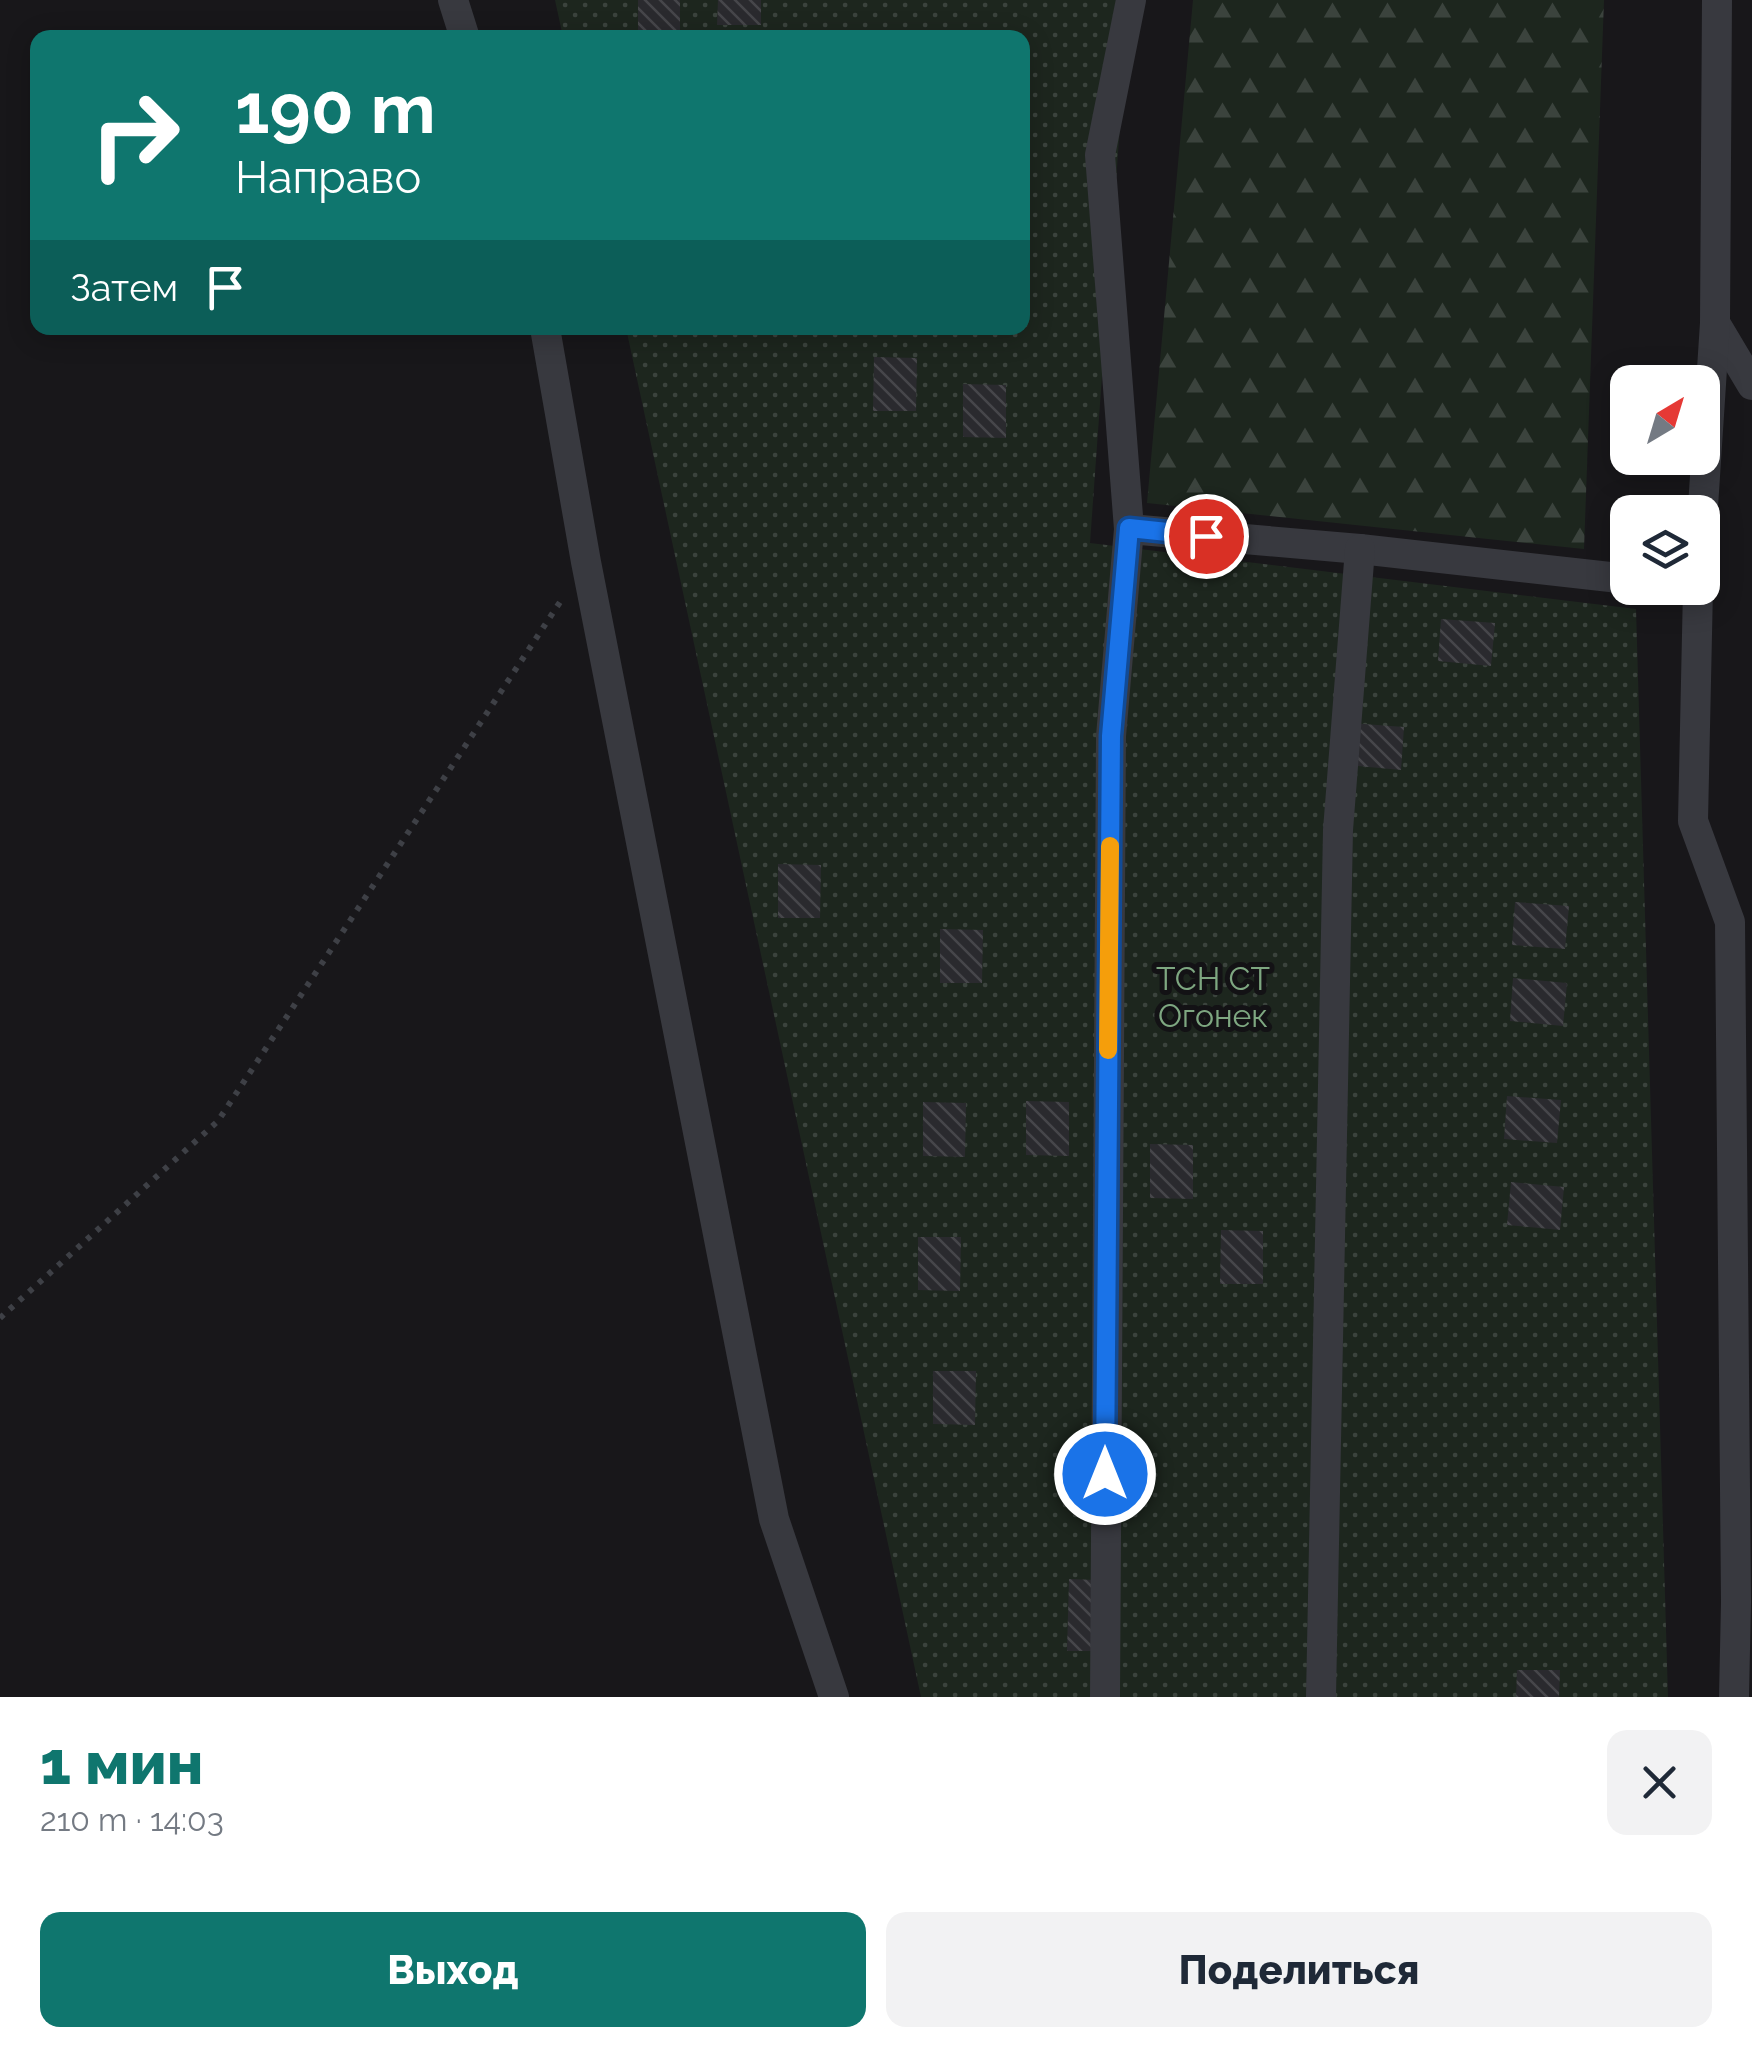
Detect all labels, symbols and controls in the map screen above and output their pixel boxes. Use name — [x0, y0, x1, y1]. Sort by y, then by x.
text: 190 m — [235, 67, 436, 149]
icon: right — [70, 70, 200, 200]
text: Направо — [235, 151, 421, 204]
icon: arrive — [198, 260, 253, 315]
text: Затем — [70, 265, 178, 310]
north arrow — [1610, 365, 1720, 475]
map controls — [1610, 365, 1720, 605]
pin — [1164, 494, 1249, 579]
button: layers — [1610, 495, 1720, 605]
icon: arrive — [1179, 509, 1234, 564]
park label: ТСН СТ Огонек — [1156, 960, 1270, 1034]
position arrow — [1053, 1422, 1157, 1526]
text: 1 мин — [40, 1728, 203, 1798]
button: close — [1607, 1730, 1712, 1835]
text: 210 m · 14:03 — [40, 1801, 224, 1838]
button: Выход — [40, 1912, 866, 2027]
button: Поделиться — [886, 1912, 1712, 2027]

